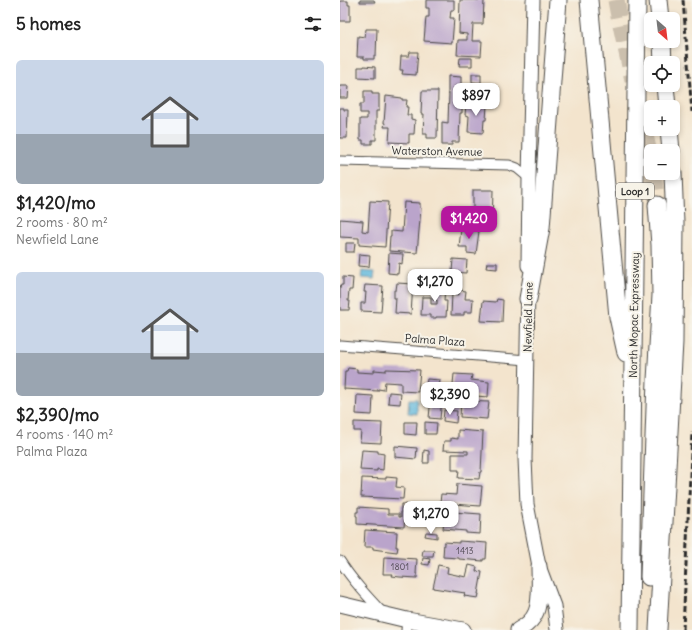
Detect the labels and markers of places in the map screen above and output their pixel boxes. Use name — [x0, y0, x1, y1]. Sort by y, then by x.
pin: $897 — [452, 83, 500, 117]
pin: $1,420 — [436, 206, 502, 240]
pin: $1,270 — [402, 269, 468, 303]
pin: $2,390 — [417, 382, 483, 416]
pin: $1,270 — [398, 501, 464, 535]

